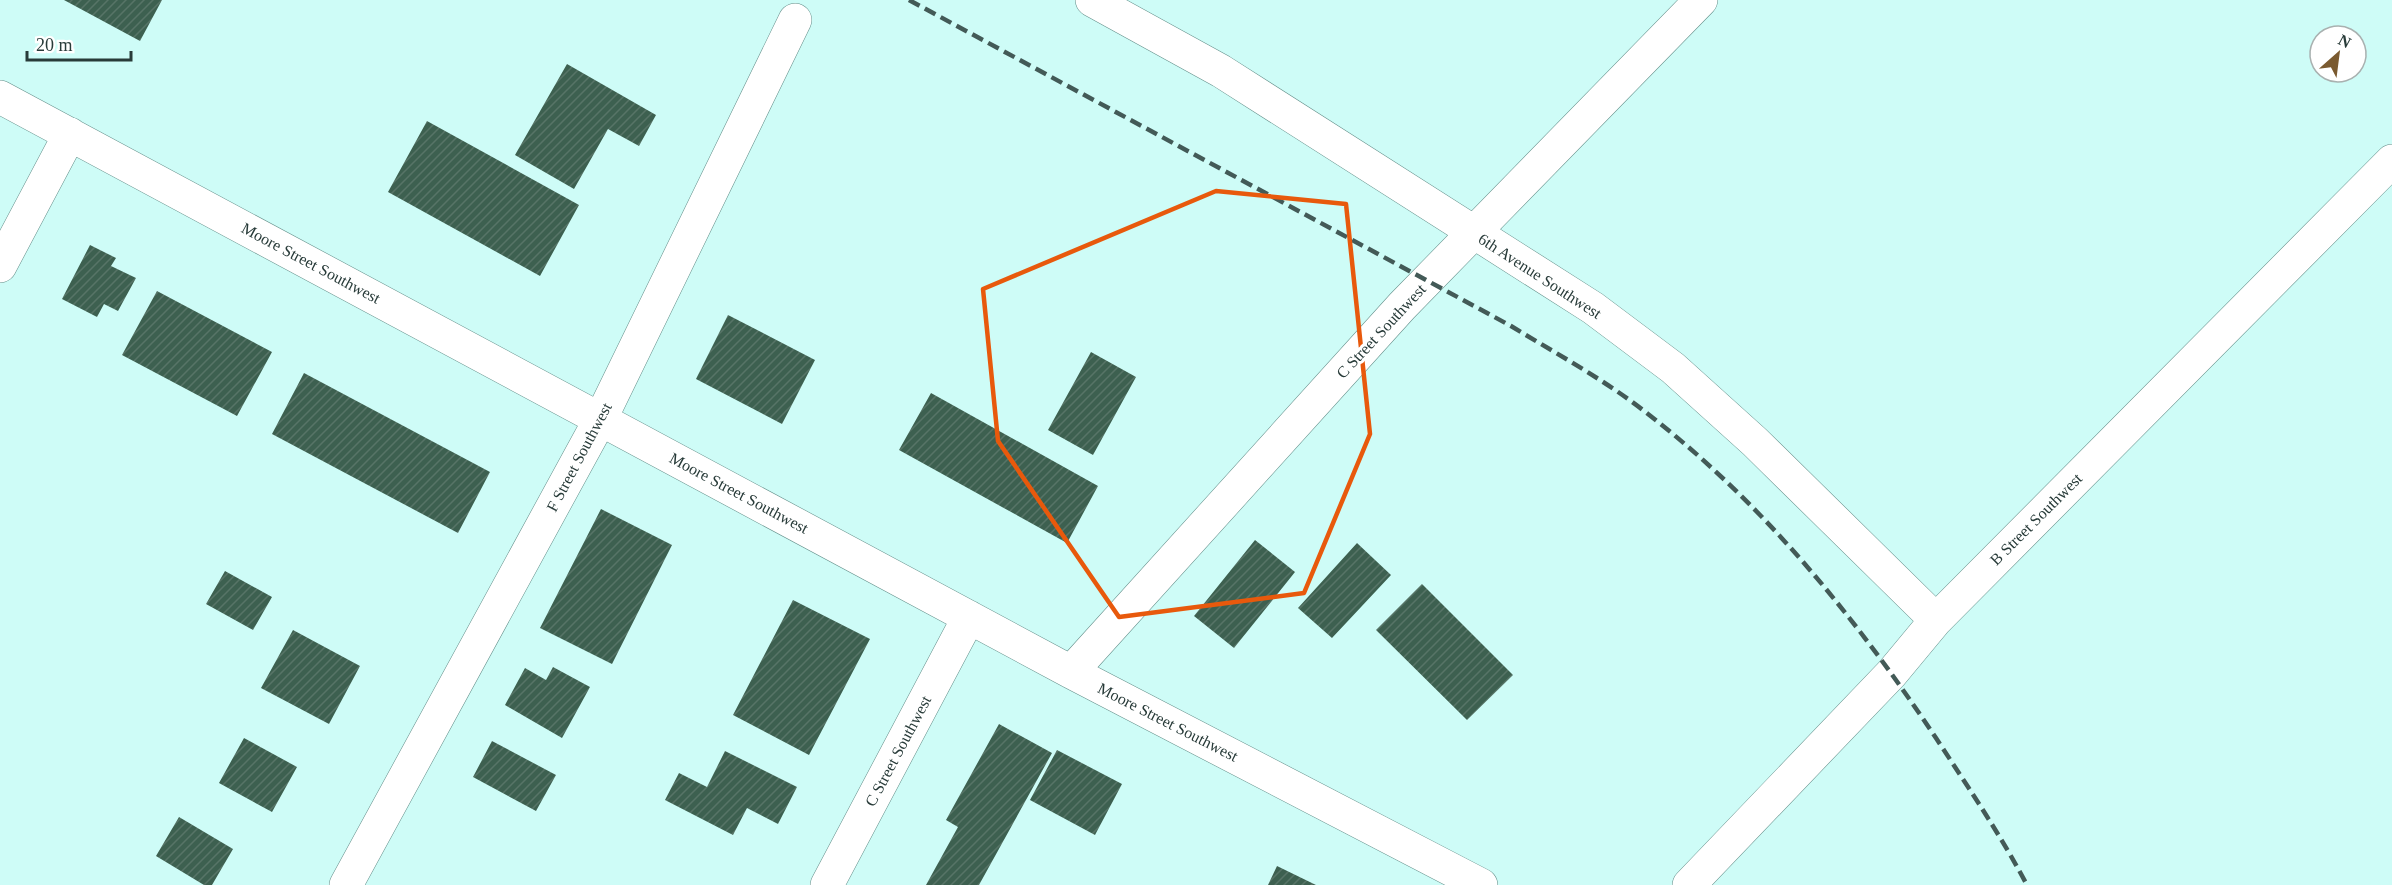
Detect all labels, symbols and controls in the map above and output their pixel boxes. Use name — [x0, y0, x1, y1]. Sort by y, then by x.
scale bar — [27, 24, 130, 62]
north arrow — [2308, 24, 2368, 84]
text: N — [2336, 31, 2354, 52]
text: 20 m — [36, 35, 73, 55]
street label: Moore Street Southwest — [239, 219, 384, 307]
street label: 6th Avenue Southwest — [1475, 230, 1605, 322]
street label: C Street Southwest — [1333, 280, 1429, 382]
street label: F Street Southwest — [543, 399, 615, 514]
street label: Moore Street Southwest — [667, 449, 812, 537]
street label: B Street Southwest — [1987, 469, 2086, 568]
street label: Moore Street Southwest — [1095, 679, 1241, 765]
street label: C Street Southwest — [862, 692, 935, 809]

